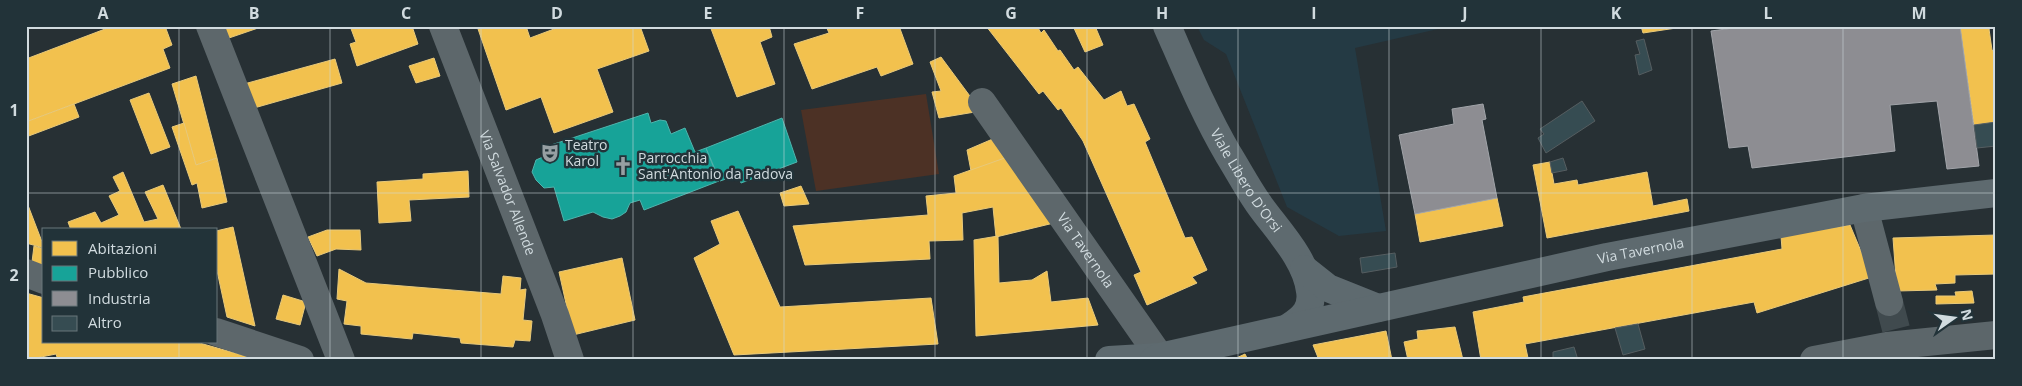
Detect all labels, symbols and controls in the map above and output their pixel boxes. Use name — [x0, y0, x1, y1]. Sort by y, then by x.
text: A — [97, 2, 109, 24]
text: B — [249, 2, 259, 24]
text: C — [401, 2, 411, 24]
text: D — [551, 2, 563, 24]
text: E — [704, 2, 713, 24]
text: F — [856, 2, 864, 24]
text: G — [1005, 2, 1017, 24]
text: H — [1156, 2, 1168, 24]
text: I — [1311, 2, 1317, 24]
text: J — [1460, 2, 1468, 24]
text: K — [1611, 2, 1622, 24]
text: L — [1763, 2, 1773, 24]
text: M — [1911, 2, 1927, 24]
text: 1 — [9, 99, 19, 121]
street label: Viale Libero D'Orsi — [1207, 125, 1287, 236]
street label: Via Salvador Allende — [475, 128, 541, 258]
place label: Teatro Karol — [565, 135, 608, 170]
theatre icon: Teatro Karol — [539, 142, 561, 164]
place label: Parrocchia Sant'Antonio da Padova — [638, 148, 793, 183]
church icon: Parrocchia Sant'Antonio da Padova — [612, 155, 634, 177]
street label: Via Tavernola — [1053, 209, 1119, 292]
legend — [42, 228, 218, 344]
street label: Via Tavernola — [1595, 233, 1685, 268]
text: Abitazioni — [88, 238, 157, 258]
text: Pubblico — [88, 262, 148, 282]
text: 2 — [9, 264, 19, 286]
text: Industria — [88, 288, 151, 308]
north arrow — [1930, 294, 1980, 344]
text: N — [1957, 307, 1978, 323]
text: Altro — [88, 312, 122, 332]

